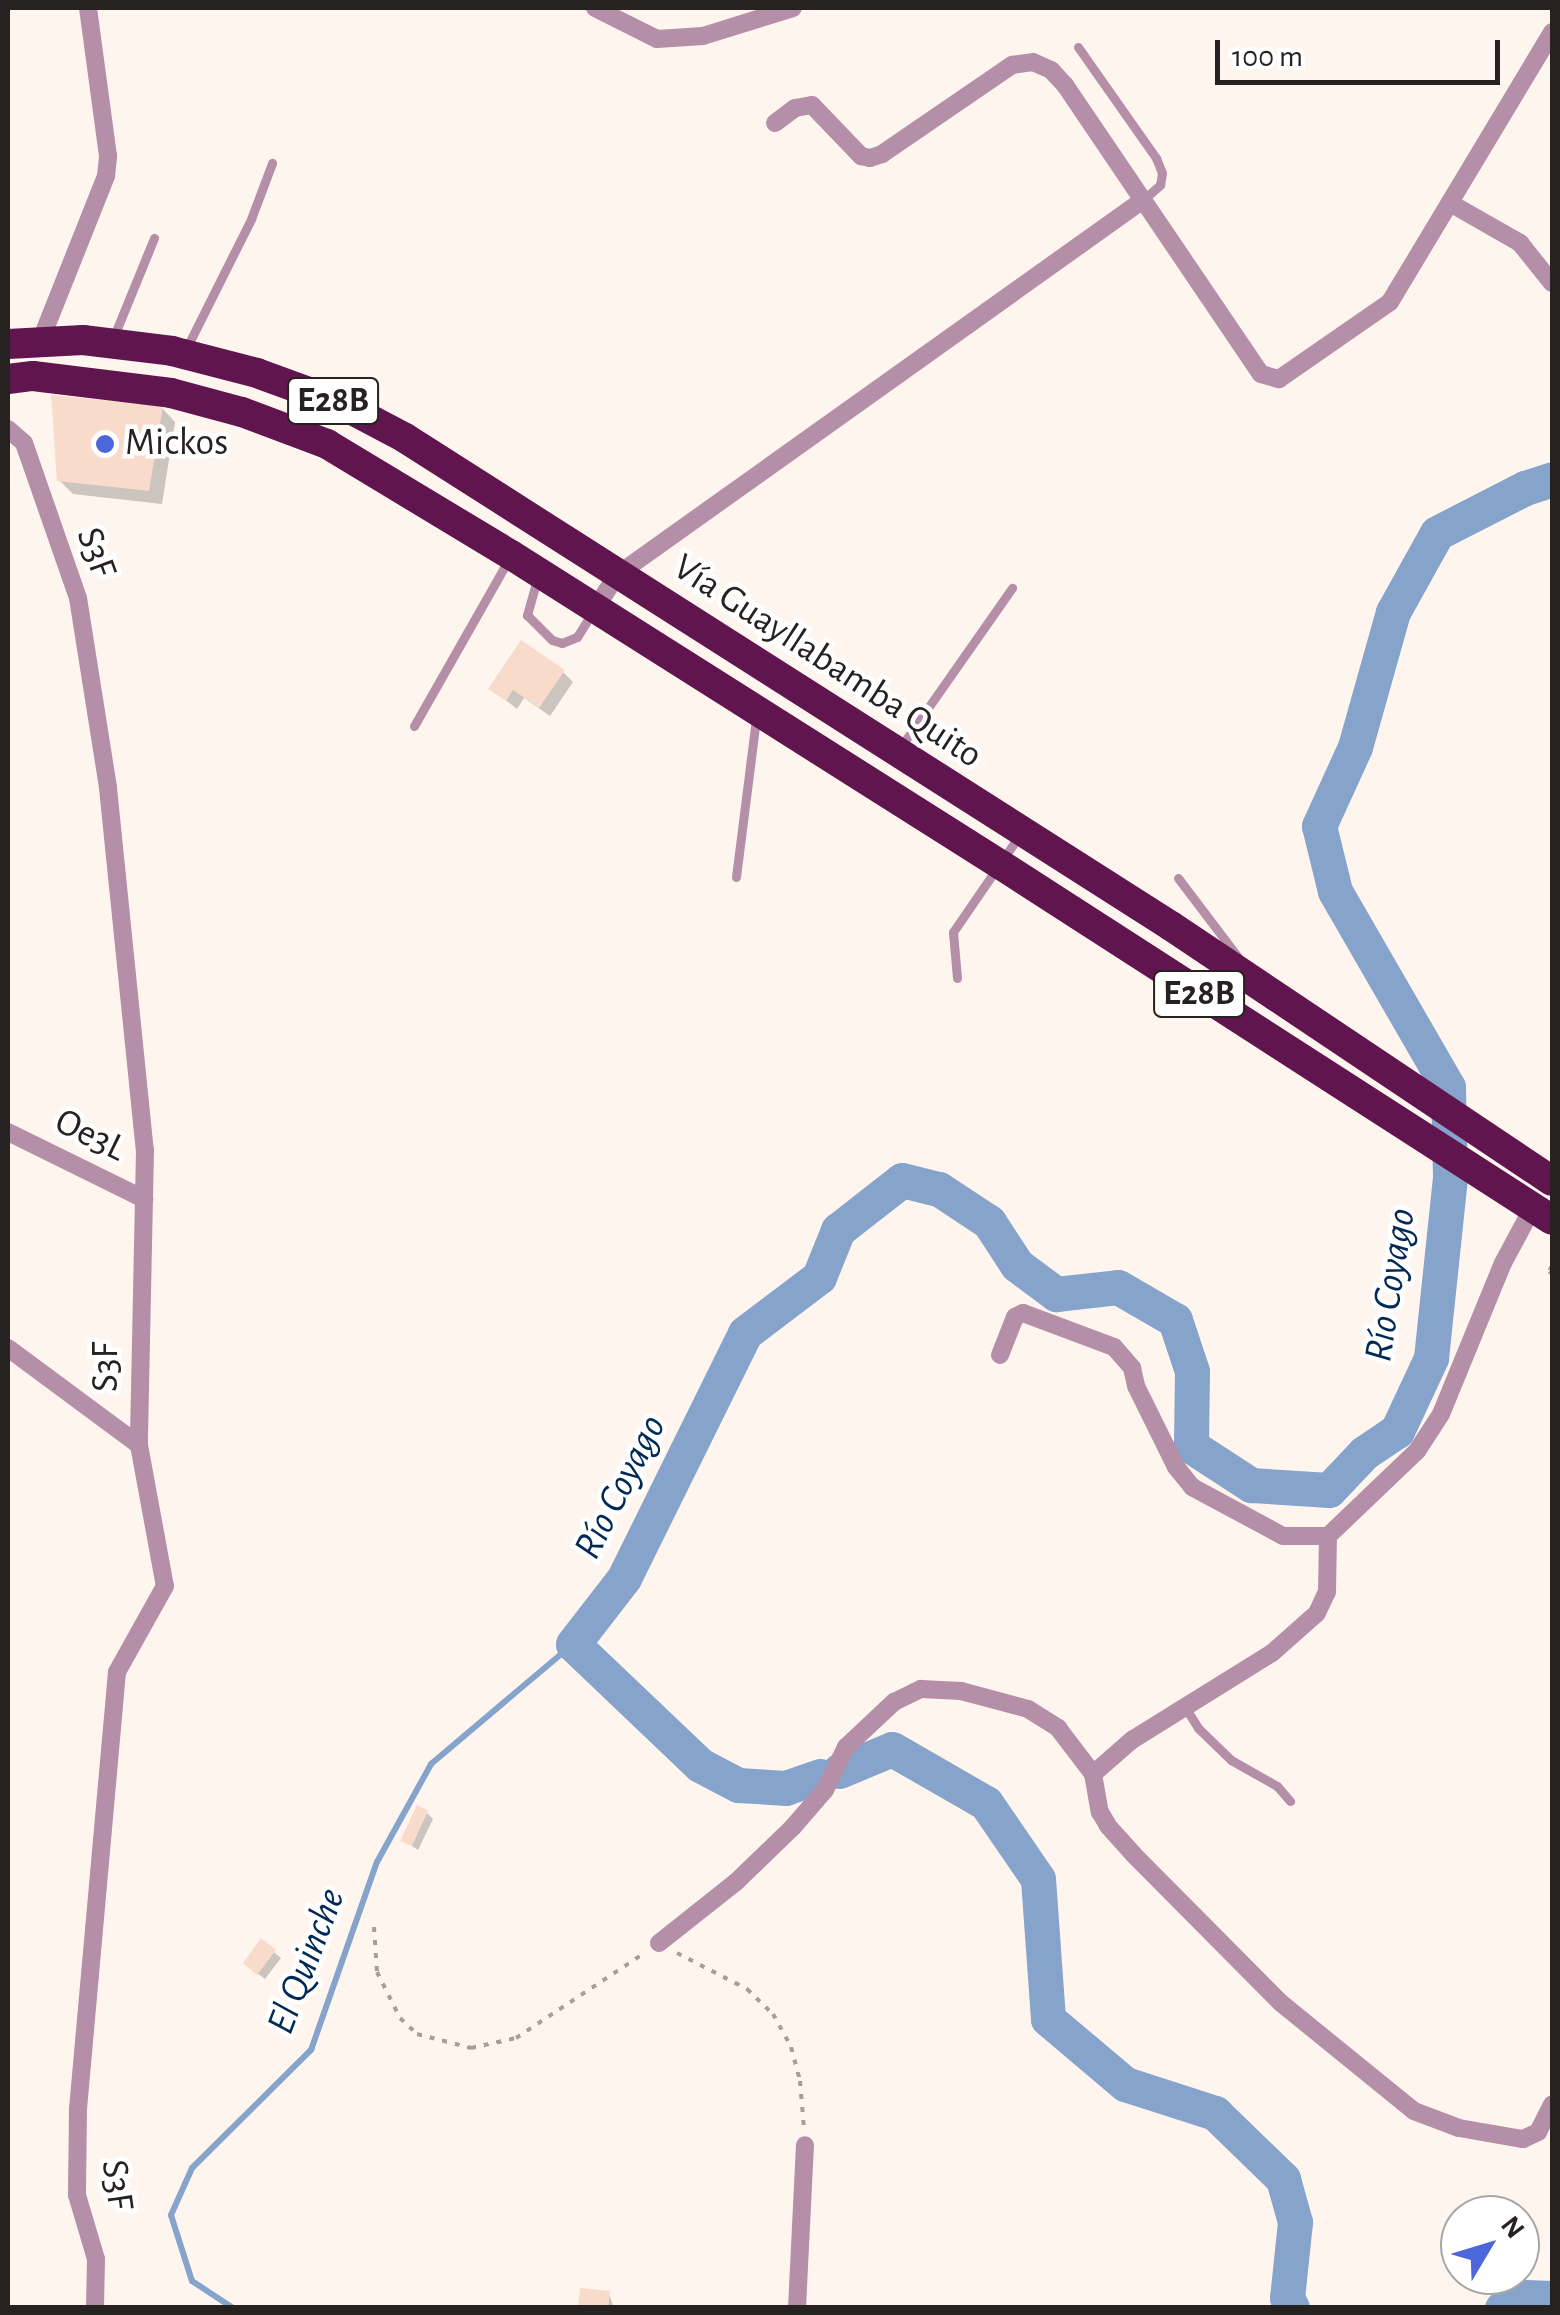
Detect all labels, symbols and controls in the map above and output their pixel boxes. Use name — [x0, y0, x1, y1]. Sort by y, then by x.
scale bar — [1220, 20, 1505, 82]
text: 100 m — [1232, 42, 1303, 72]
road number: E28B — [286, 371, 380, 431]
place label: Mickos — [125, 421, 228, 467]
marker: Mickos — [94, 433, 116, 455]
street label: S3F — [65, 522, 125, 584]
street label: Vía Guayllabamba Quito — [664, 545, 990, 779]
road number: E28B — [1152, 964, 1246, 1024]
street label: Oe3L — [47, 1099, 133, 1173]
water label: Río Coyago — [1354, 1205, 1426, 1365]
street label: S3F — [84, 1342, 130, 1392]
water label: Río Coyago — [563, 1407, 677, 1567]
water label: El Quinche — [256, 1881, 356, 2041]
street label: S3F — [90, 2157, 142, 2213]
north arrow — [1440, 2195, 1540, 2295]
text: N — [1495, 2211, 1529, 2244]

